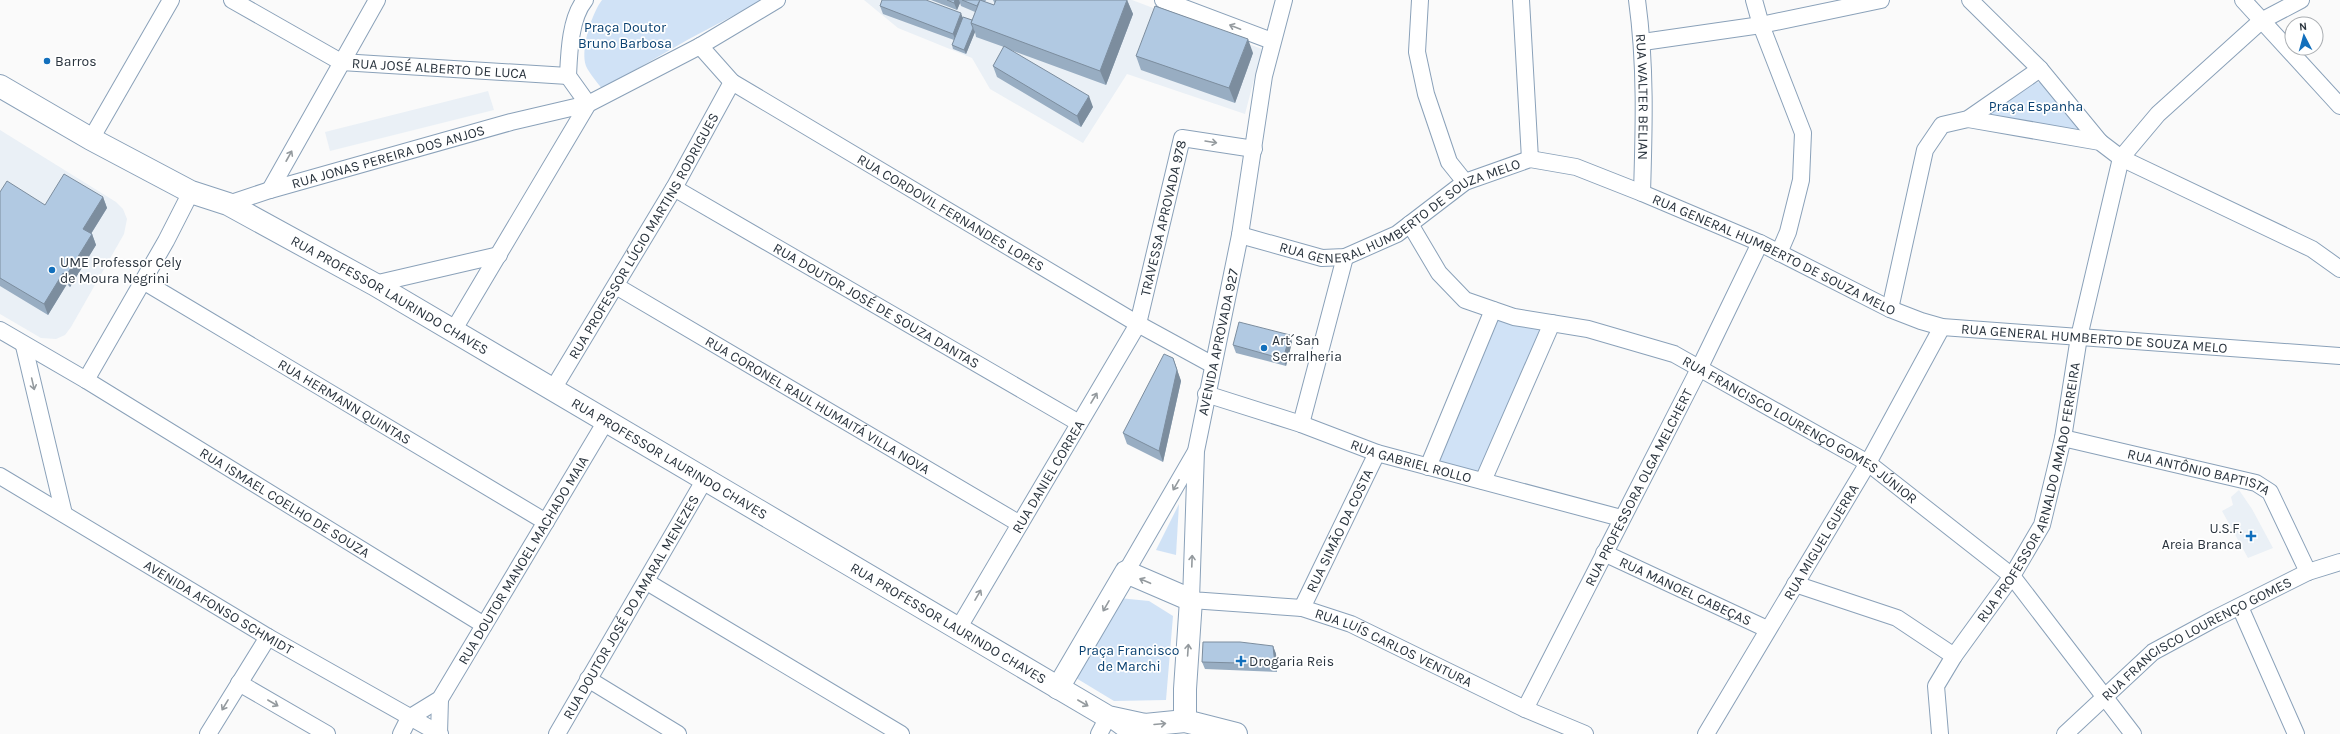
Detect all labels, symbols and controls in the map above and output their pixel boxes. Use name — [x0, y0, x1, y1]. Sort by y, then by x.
north arrow — [2284, 16, 2324, 56]
park label: Praça Doutor Bruno Barbosa — [578, 19, 672, 52]
text: N — [2298, 20, 2308, 33]
one-way arrow — [1230, 23, 1242, 31]
street label: RUA WALTER BELIAN — [1632, 33, 1652, 160]
place label: Barros — [55, 53, 97, 70]
street label: RUA JOSÉ ALBERTO DE LUCA — [351, 55, 527, 82]
marker: Barros — [42, 56, 52, 66]
park label: Praça Espanha — [1989, 98, 2083, 115]
street label: RUA PROFESSOR LÚCIO MARTINS RODRIGUES — [565, 110, 723, 362]
street label: RUA JONAS PEREIRA DOS ANJOS — [290, 122, 487, 193]
street label: TRAVESSA APROVADA 978 — [1137, 138, 1190, 298]
one-way arrow — [1204, 138, 1217, 146]
one-way arrow — [286, 150, 294, 162]
street label: RUA CORDOVIL FERNANDES LOPES — [854, 151, 1047, 275]
street label: RUA GENERAL HUMBERTO DE SOUZA MELO — [1278, 155, 1523, 267]
street label: RUA GENERAL HUMBERTO DE SOUZA MELO — [1650, 190, 1898, 319]
street label: RUA PROFESSOR LAURINDO CHAVES — [288, 232, 491, 359]
street label: RUA DOUTOR JOSÉ DE SOUZA DANTAS — [770, 239, 982, 372]
place label: UME Professor Cely de Moura Negrini — [60, 254, 182, 287]
marker: UME Professor Cely de Moura Negrini — [47, 265, 57, 275]
street label: AVENIDA APROVADA 927 — [1195, 267, 1242, 417]
street label: RUA GENERAL HUMBERTO DE SOUZA MELO — [1961, 320, 2228, 357]
street label: RUA CORONEL RAUL HUMAITÁ VILLA NOVA — [702, 332, 933, 478]
place label: Art´San Serralheria — [1272, 332, 1342, 365]
marker: Art´San Serralheria — [1259, 343, 1269, 353]
street label: RUA FRANCISCO LOURENÇO GOMES JÚNIOR — [1679, 353, 1921, 508]
street label: RUA HERMANN QUINTAS — [275, 356, 414, 448]
street label: RUA PROFESSOR ARNALDO AMADO FERREIRA — [1973, 361, 2084, 626]
one-way arrow — [30, 377, 38, 390]
street label: RUA PROFESSORA OLGA MELCHERT — [1581, 386, 1696, 589]
one-way arrow — [1090, 392, 1098, 404]
street label: RUA PROFESSOR LAURINDO CHAVES — [568, 394, 770, 523]
street label: RUA DANIEL CORREA — [1008, 417, 1088, 536]
street label: RUA GABRIEL ROLLO — [1348, 436, 1473, 487]
street label: RUA ISMAEL COELHO DE SOUZA — [197, 444, 373, 562]
street label: RUA ANTÔNIO BAPTISTA — [2126, 445, 2273, 499]
street label: RUA DOUTOR MANOEL MACHADO MAIA — [454, 453, 592, 668]
street label: RUA SIMÃO DA COSTA — [1303, 466, 1377, 595]
one-way arrow — [1171, 479, 1179, 491]
street label: RUA MIGUEL GUERRA — [1780, 481, 1863, 603]
street label: RUA DOUTOR JOSÉ DO AMARAL MENEZES — [559, 492, 703, 722]
place label: U.S.F. Areia Branca — [2162, 520, 2242, 553]
marker: U.S.F. Areia Branca — [2245, 530, 2257, 542]
street label: RUA MANOEL CABEÇAS — [1617, 553, 1754, 630]
one-way arrow — [1188, 555, 1196, 568]
street label: AVENIDA AFONSO SCHMIDT — [141, 556, 296, 658]
street label: RUA PROFESSOR LAURINDO CHAVES — [847, 559, 1050, 688]
street label: RUA FRANCISCO LOURENÇO GOMES — [2098, 574, 2295, 705]
one-way arrow — [1140, 577, 1152, 584]
one-way arrow — [975, 589, 983, 601]
one-way arrow — [1101, 600, 1109, 612]
street label: RUA LUÍS CARLOS VENTURA — [1313, 605, 1475, 691]
park label: Praça Francisco de Marchi — [1079, 642, 1179, 675]
one-way arrow — [1184, 644, 1191, 657]
place label: Drogaria Reis — [1249, 653, 1334, 670]
marker: Drogaria Reis — [1236, 656, 1246, 666]
one-way arrow — [221, 699, 229, 711]
one-way arrow — [266, 699, 278, 707]
one-way arrow — [1077, 699, 1089, 707]
one-way arrow — [1153, 720, 1166, 727]

